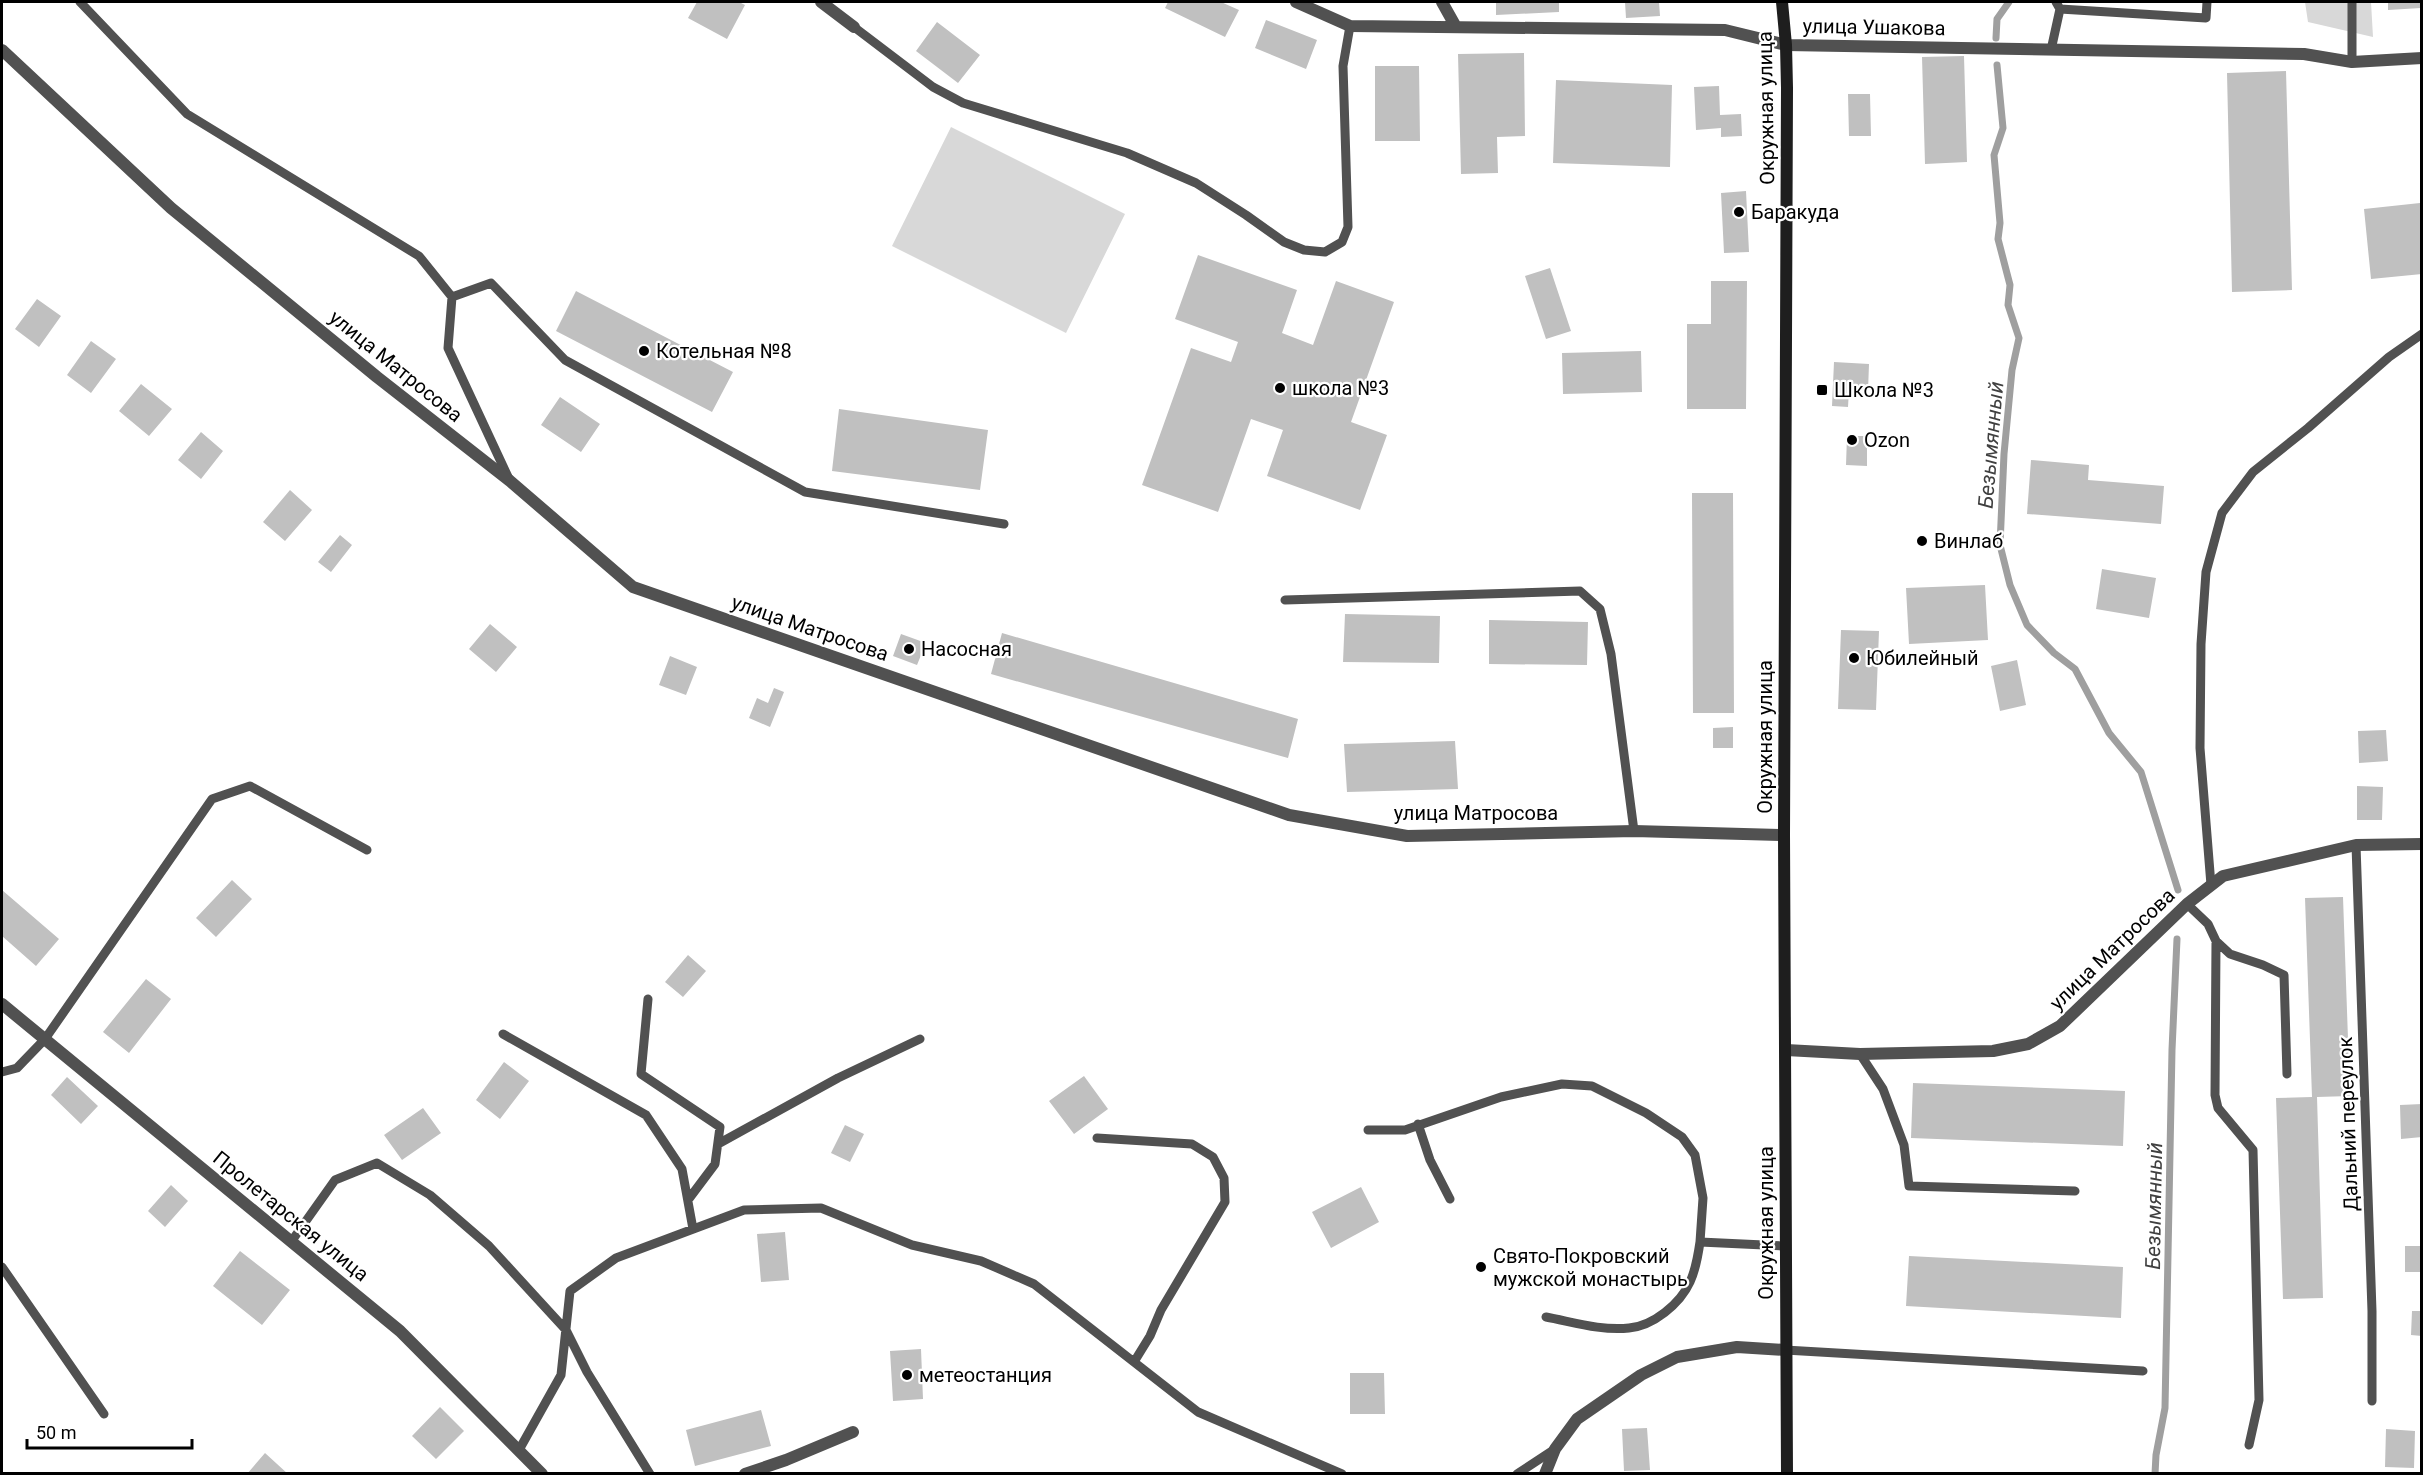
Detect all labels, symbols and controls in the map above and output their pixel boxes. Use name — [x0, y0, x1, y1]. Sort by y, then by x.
street label: улица Ушакова — [1802, 14, 1946, 40]
street label: Окружная улица — [1753, 31, 1779, 185]
place label: Баракуда — [1751, 200, 1839, 224]
marker: Баракуда — [1732, 205, 1746, 219]
street label: улица Матросова — [325, 305, 467, 427]
place label: Котельная №8 — [656, 339, 792, 363]
marker: Котельная №8 — [637, 344, 651, 358]
place label: школа №3 — [1292, 376, 1389, 400]
place label: Школа №3 — [1834, 378, 1934, 402]
water label: Безымянный — [1973, 380, 2009, 510]
marker: школа №3 — [1273, 381, 1287, 395]
marker: Школа №3 — [1815, 383, 1829, 397]
place label: Ozon — [1864, 428, 1910, 452]
marker: Ozon — [1845, 433, 1859, 447]
place label: Винлаб — [1934, 529, 2003, 553]
marker: Винлаб — [1915, 534, 1929, 548]
street label: улица Матросова — [728, 590, 892, 666]
place label: Насосная — [921, 637, 1012, 661]
marker: Насосная — [902, 642, 916, 656]
place label: Юбилейный — [1866, 646, 1979, 670]
marker: Юбилейный — [1847, 651, 1861, 665]
street label: Окружная улица — [1753, 660, 1777, 814]
street label: улица Матросова — [1394, 801, 1558, 825]
street label: улица Матросова — [2044, 883, 2180, 1015]
street label: Дальний переулок — [2333, 1036, 2363, 1212]
water label: Безымянный — [2141, 1142, 2167, 1270]
street label: Пролетарская улица — [208, 1146, 374, 1286]
street label: Окружная улица — [1754, 1146, 1778, 1300]
place label: Свято-Покровский мужской монастырь — [1493, 1244, 1688, 1291]
marker: Свято-Покровский мужской монастырь — [1474, 1260, 1488, 1274]
place label: метеостанция — [919, 1363, 1052, 1387]
marker: метеостанция — [900, 1368, 914, 1382]
scale bar — [27, 1412, 192, 1450]
text: 50 m — [36, 1422, 76, 1443]

